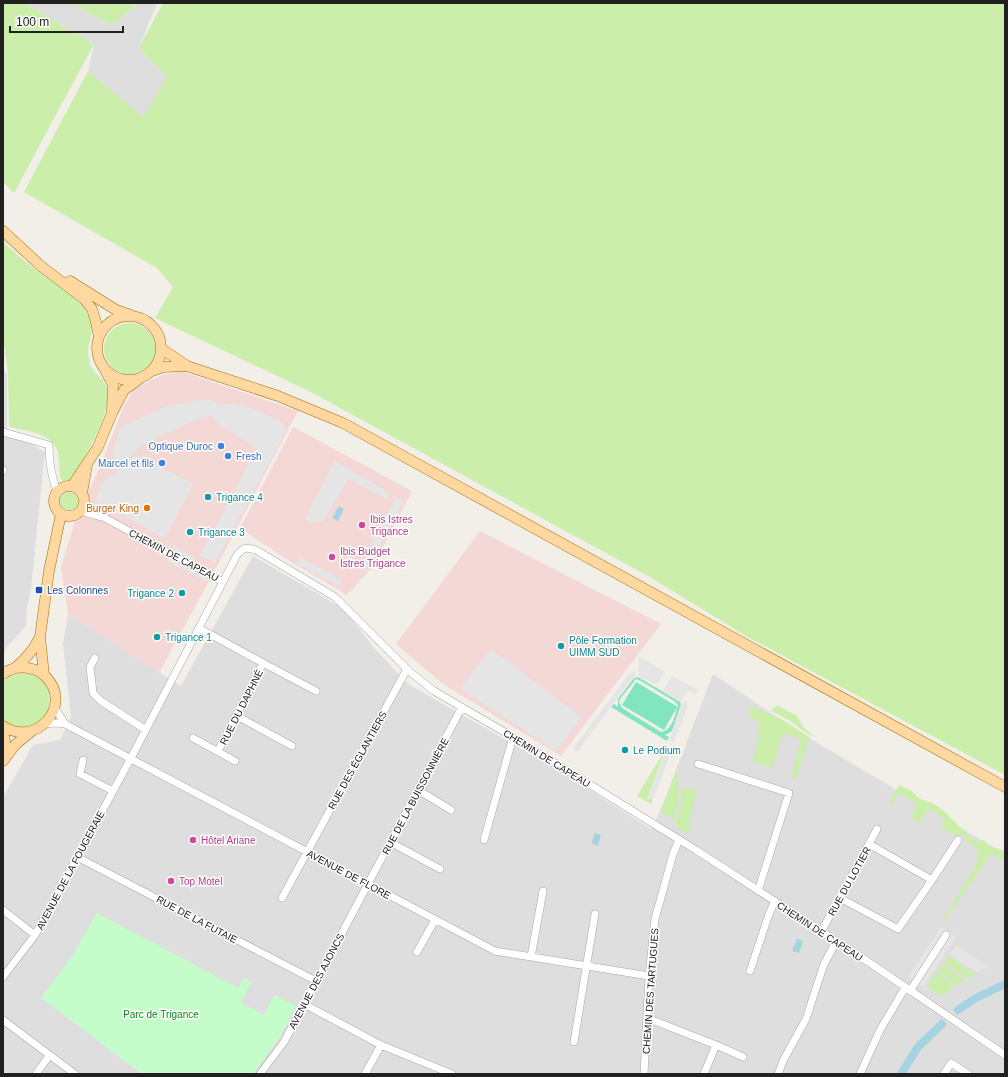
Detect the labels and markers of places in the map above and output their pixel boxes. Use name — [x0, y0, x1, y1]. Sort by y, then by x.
place label: Optique Duroc — [149, 441, 213, 452]
marker: Optique Duroc — [216, 441, 226, 451]
marker: Fresh — [223, 451, 233, 461]
place label: Fresh — [236, 451, 262, 462]
place label: Marcel et fils — [98, 458, 154, 469]
marker: Marcel et fils — [157, 458, 167, 468]
marker: Trigance 4 — [203, 492, 213, 502]
place label: Trigance 4 — [216, 492, 263, 503]
place label: Burger King — [86, 503, 139, 514]
marker: Burger King — [142, 503, 152, 513]
place label: Ibis Istres Trigance — [370, 514, 413, 537]
marker: Ibis Istres Trigance — [357, 520, 367, 530]
marker: Trigance 3 — [185, 527, 195, 537]
place label: Trigance 3 — [198, 527, 245, 538]
place label: Ibis Budget Istres Trigance — [340, 546, 406, 569]
marker: Ibis Budget Istres Trigance — [327, 552, 337, 562]
marker: Les Colonnes — [34, 585, 44, 595]
place label: Les Colonnes — [47, 585, 108, 596]
place label: Trigance 2 — [127, 588, 174, 599]
marker: Trigance 2 — [177, 588, 187, 598]
marker: Trigance 1 — [152, 632, 162, 642]
place label: Trigance 1 — [165, 632, 212, 643]
place label: Pôle Formation UIMM SUD — [569, 635, 637, 658]
marker: Pôle Formation UIMM SUD — [556, 641, 566, 651]
marker: Le Podium — [620, 745, 630, 755]
place label: Le Podium — [633, 745, 681, 756]
marker: Hôtel Ariane — [188, 835, 198, 845]
place label: Hôtel Ariane — [201, 835, 256, 846]
marker: Top Motel — [166, 876, 176, 886]
place label: Top Motel — [179, 876, 222, 887]

